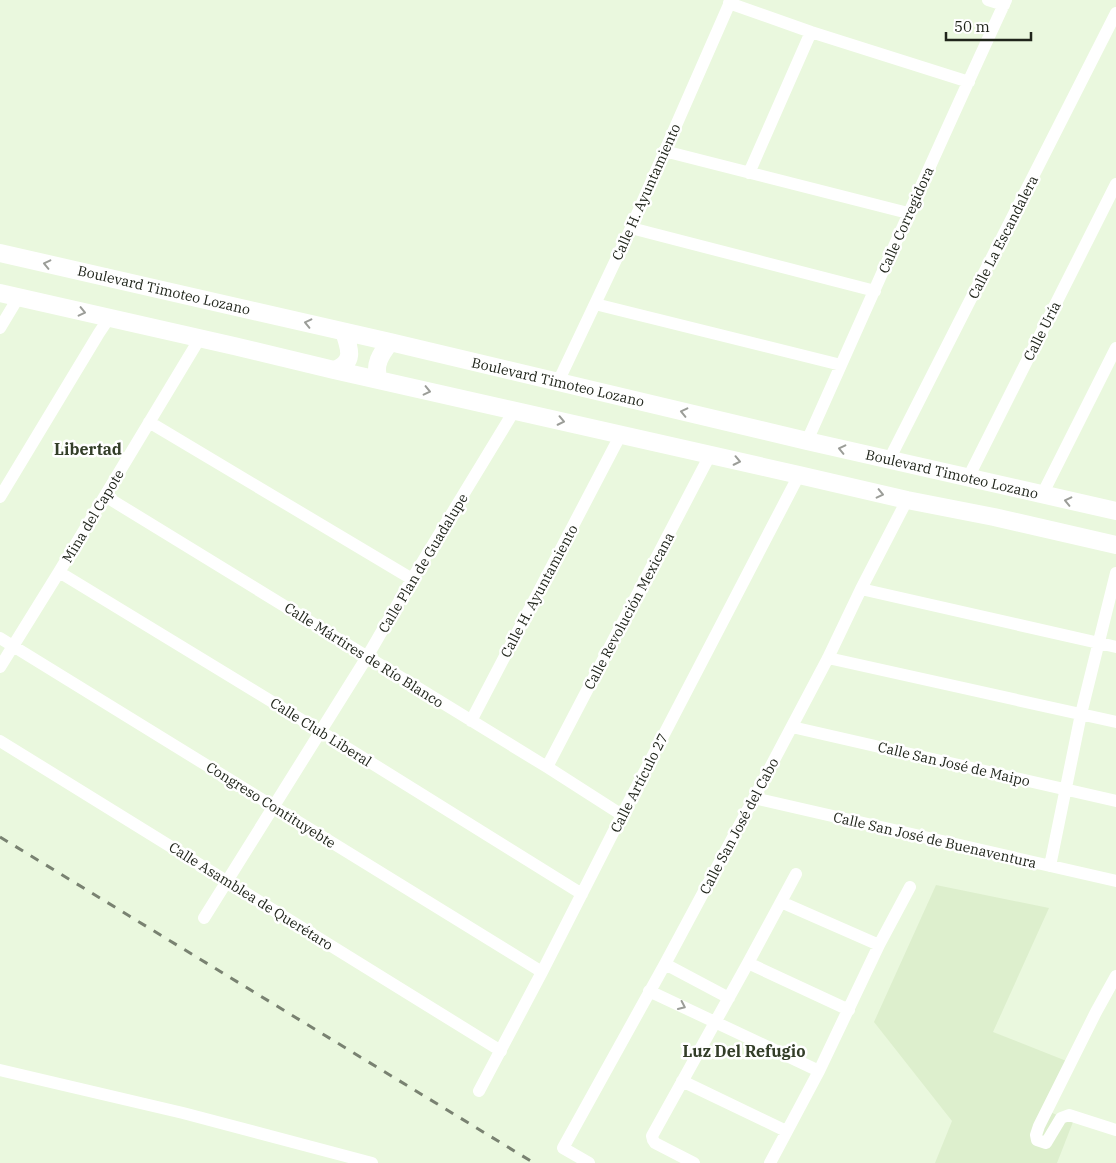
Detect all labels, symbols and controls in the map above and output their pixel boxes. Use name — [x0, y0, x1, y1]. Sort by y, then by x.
scale bar — [946, 10, 1031, 42]
text: 50 m — [954, 17, 990, 36]
street label: Calle H. Ayuntamiento — [608, 121, 684, 263]
street label: Calle Corregidora — [874, 164, 938, 276]
street label: Calle La Escandalera — [964, 172, 1042, 302]
one-way arrow — [43, 259, 52, 270]
street label: Boulevard Timoteo Lozano — [76, 261, 252, 319]
street label: Calle Uría — [1019, 298, 1065, 364]
one-way arrow — [77, 306, 86, 317]
one-way arrow — [303, 319, 312, 329]
street label: Boulevard Timoteo Lozano — [470, 353, 646, 411]
one-way arrow — [422, 385, 431, 396]
one-way arrow — [679, 407, 688, 418]
one-way arrow — [557, 415, 566, 426]
district label: Libertad — [54, 439, 122, 459]
one-way arrow — [837, 444, 846, 455]
street label: Boulevard Timoteo Lozano — [864, 445, 1040, 503]
one-way arrow — [732, 455, 741, 466]
street label: Mina del Capote — [58, 466, 128, 566]
one-way arrow — [876, 488, 885, 499]
street label: Calle Plan de Guadalupe — [374, 490, 472, 636]
one-way arrow — [1064, 496, 1073, 507]
street label: Calle H. Ayuntamiento — [496, 521, 582, 661]
street label: Calle Revolución Mexicana — [580, 529, 678, 693]
street label: Calle Mártires de Río Blanco — [281, 598, 447, 712]
street label: Calle Club Liberal — [267, 694, 375, 770]
street label: Calle Artículo 27 — [606, 730, 672, 836]
street label: Calle San José de Maipo — [876, 738, 1032, 790]
street label: Calle San José del Cabo — [695, 755, 783, 897]
street label: Congreso Contituyebte — [203, 758, 339, 852]
street label: Calle San José de Buenaventura — [832, 808, 1039, 872]
street label: Calle Asamblea de Querétaro — [166, 838, 336, 954]
one-way arrow — [677, 1000, 686, 1011]
district label: Luz Del Refugio — [682, 1041, 806, 1061]

